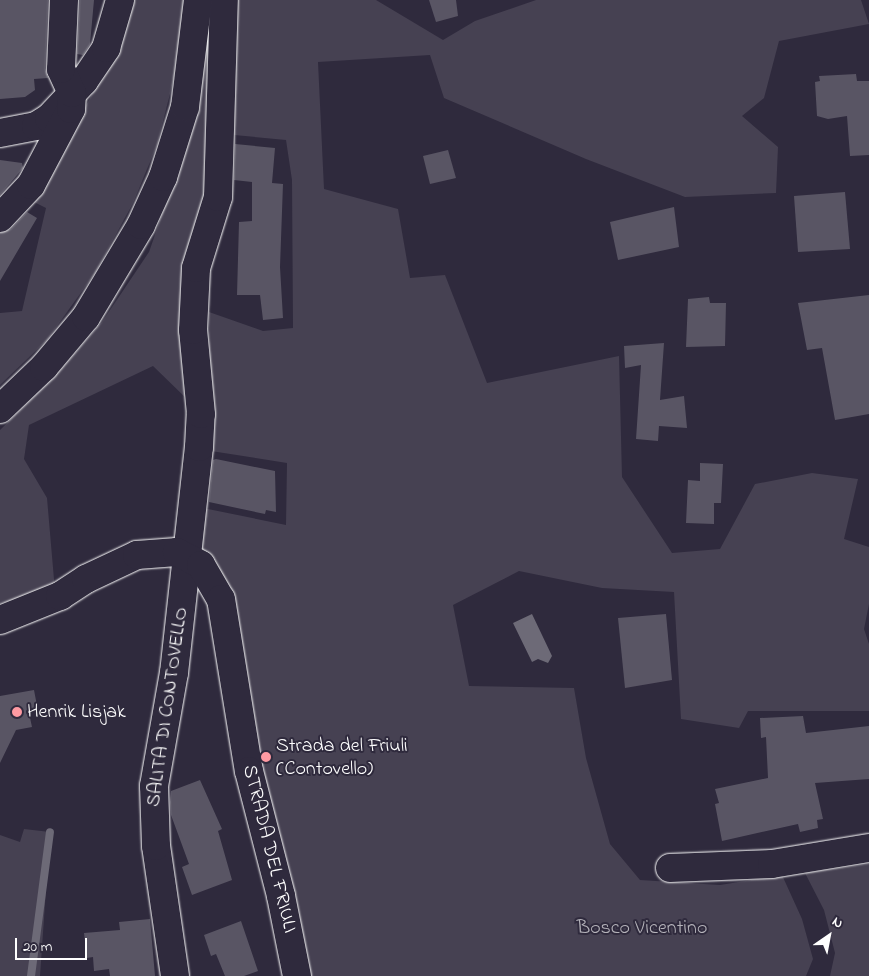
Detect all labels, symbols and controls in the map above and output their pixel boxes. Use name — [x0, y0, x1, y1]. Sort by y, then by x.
street label: SALITA DI CONTOVELLO — [142, 606, 194, 808]
place label: Henrik Lisjak — [27, 700, 126, 724]
marker: Henrik Lisjak — [11, 706, 23, 718]
place label: Strada del Friuli (Contovello) — [276, 734, 408, 781]
marker: Strada del Friuli (Contovello) — [260, 751, 272, 763]
street label: STRADA DEL FRIULI — [237, 762, 301, 936]
north arrow — [804, 911, 854, 961]
text: N — [828, 912, 847, 934]
park label: Bosco Vicentino — [577, 916, 707, 940]
scale bar — [18, 928, 90, 960]
text: 20 m — [23, 936, 52, 958]

